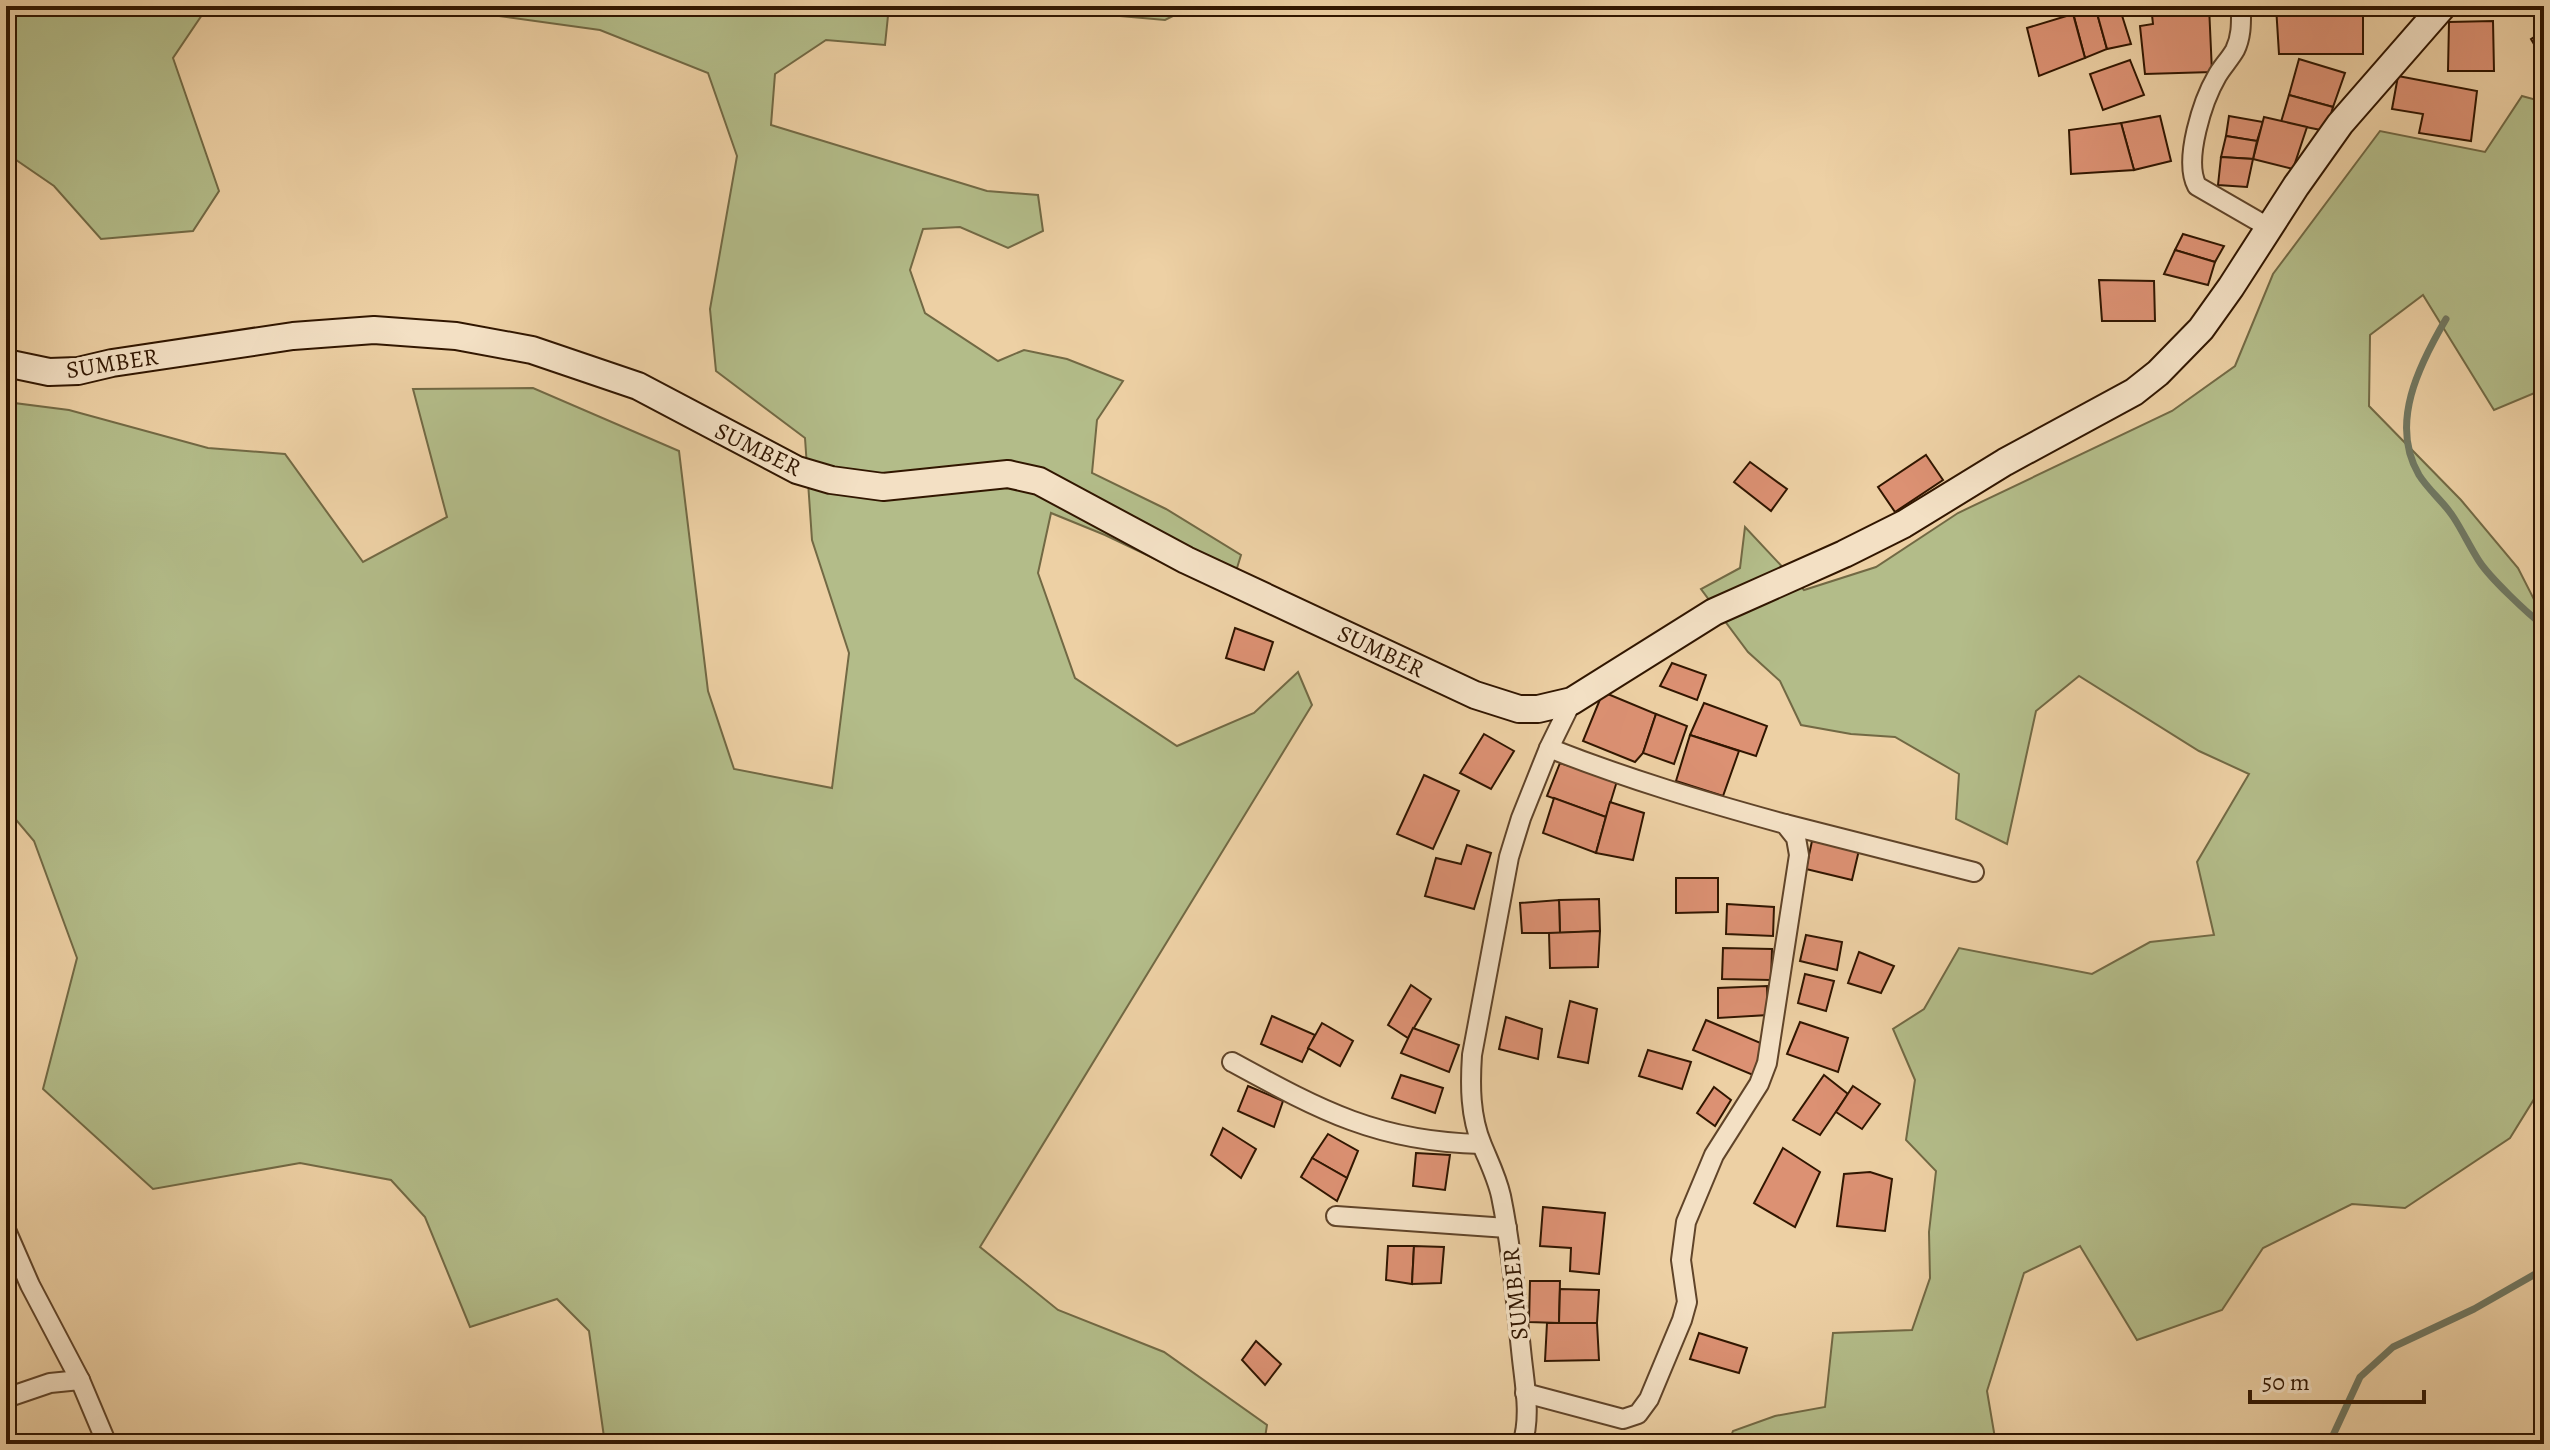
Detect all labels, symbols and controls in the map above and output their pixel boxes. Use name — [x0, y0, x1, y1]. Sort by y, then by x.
street label: SUMBER — [64, 340, 161, 386]
street label: SUMBER — [709, 414, 807, 484]
street label: SUMBER — [1332, 617, 1430, 685]
street label: SUMBER — [1494, 1246, 1536, 1342]
scale bar — [2250, 1354, 2424, 1404]
text: 50 m — [2262, 1366, 2310, 1398]

